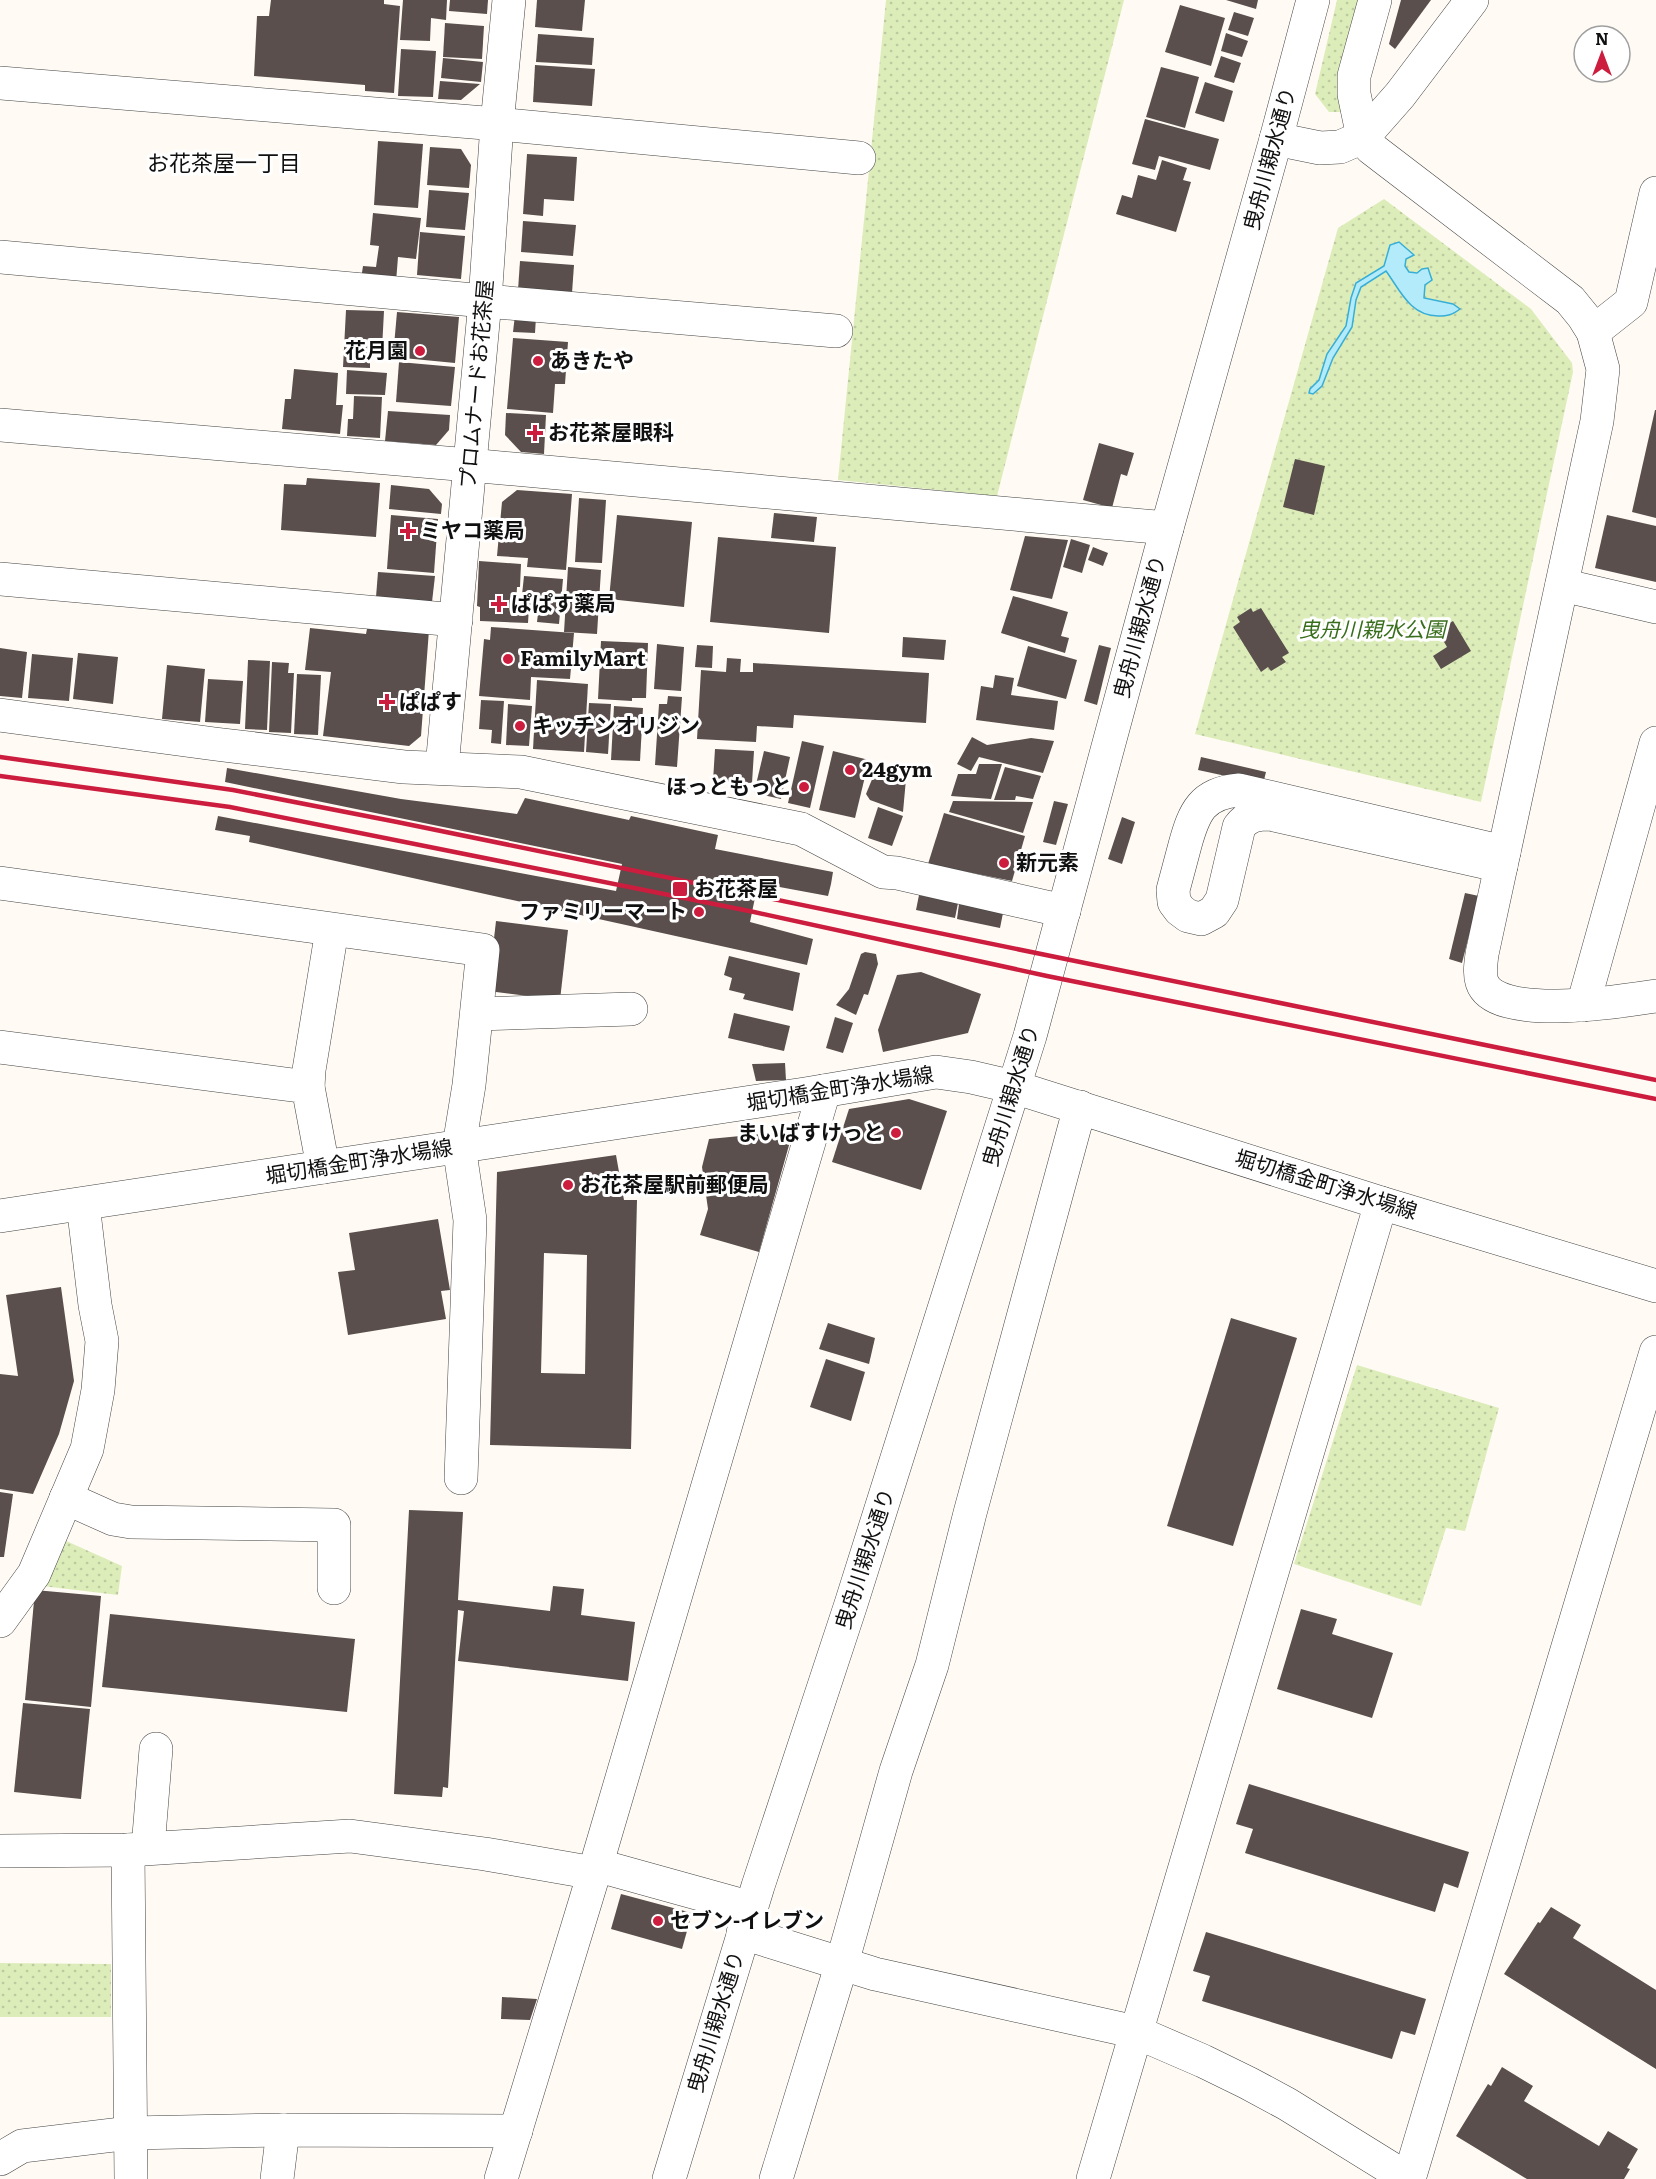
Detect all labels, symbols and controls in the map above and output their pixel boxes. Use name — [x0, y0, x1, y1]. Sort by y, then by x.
north arrow — [1572, 24, 1632, 84]
text: N — [1595, 26, 1609, 50]
street label: 曳舟川親水通り — [1234, 83, 1302, 233]
district label: お花茶屋一丁目 — [147, 145, 301, 178]
street label: プロムナードお花茶屋 — [450, 278, 499, 490]
place label: 花月園 — [345, 333, 408, 364]
place label: あきたや — [550, 343, 634, 374]
marker: 花月園 — [413, 344, 427, 358]
marker: あきたや — [531, 354, 545, 368]
place label: お花茶屋眼科 — [548, 415, 674, 446]
marker: お花茶屋眼科 — [526, 424, 544, 442]
place label: ミヤコ薬局 — [420, 513, 525, 544]
marker: ミヤコ薬局 — [401, 524, 415, 538]
street label: 曳舟川親水通り — [1104, 551, 1172, 701]
place label: ぱぱす薬局 — [511, 586, 616, 617]
marker: ぱぱす薬局 — [492, 597, 506, 611]
park label: 曳舟川親水公園 — [1299, 612, 1448, 643]
place label: FamilyMart — [520, 641, 647, 672]
marker: FamilyMart — [501, 652, 515, 666]
place label: ぱぱす — [399, 684, 462, 715]
marker: ぱぱす — [380, 695, 394, 709]
place label: キッチンオリジン — [532, 708, 700, 739]
marker: キッチンオリジン — [513, 719, 527, 733]
place label: 24gym — [862, 752, 932, 783]
marker: 24gym — [843, 763, 857, 777]
place label: ほっともっと — [666, 769, 792, 800]
marker: ほっともっと — [797, 780, 811, 794]
place label: 新元素 — [1016, 845, 1079, 876]
marker: 新元素 — [997, 856, 1011, 870]
place label: お花茶屋 — [694, 871, 778, 902]
marker: お花茶屋 — [671, 880, 689, 898]
place label: ファミリーマート — [519, 894, 687, 925]
marker: ファミリーマート — [692, 905, 706, 919]
street label: 曳舟川親水通り — [972, 1020, 1045, 1170]
street label: 堀切橋金町浄水場線 — [744, 1056, 935, 1117]
place label: まいばすけっと — [737, 1115, 884, 1146]
marker: まいばすけっと — [889, 1126, 903, 1140]
street label: 堀切橋金町浄水場線 — [263, 1129, 454, 1190]
street label: 堀切橋金町浄水場線 — [1232, 1140, 1422, 1225]
place label: お花茶屋駅前郵便局 — [580, 1167, 769, 1198]
marker: お花茶屋駅前郵便局 — [561, 1178, 575, 1192]
street label: 曳舟川親水通り — [825, 1484, 900, 1633]
place label: セブン-イレブン — [670, 1903, 824, 1934]
marker: セブン-イレブン — [651, 1914, 665, 1928]
street label: 曳舟川親水通り — [677, 1946, 750, 2096]

